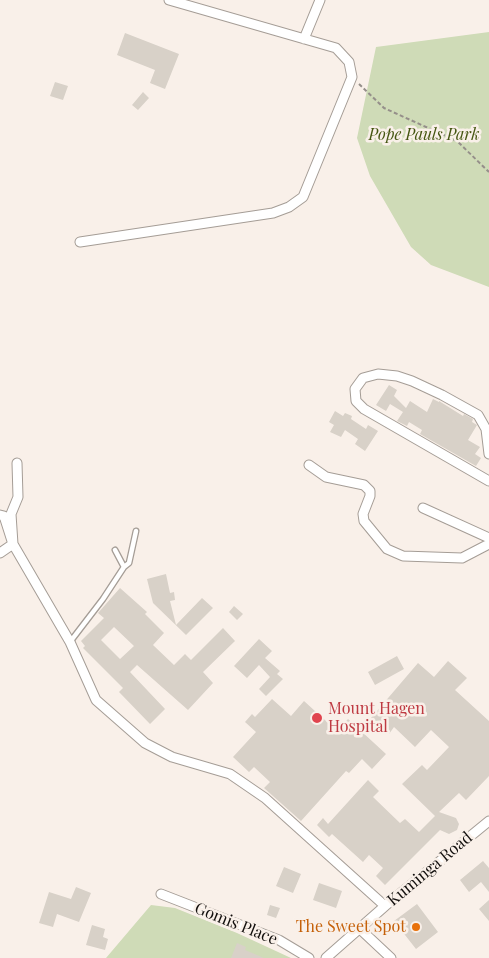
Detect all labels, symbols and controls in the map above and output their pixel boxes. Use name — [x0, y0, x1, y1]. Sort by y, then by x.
park label: Pope Pauls Park — [369, 125, 479, 145]
place label: Mount Hagen Hospital — [328, 699, 425, 737]
marker: Mount Hagen Hospital — [310, 711, 324, 725]
street label: Kuminga Road — [384, 828, 476, 910]
street label: Gomis Place — [192, 899, 280, 949]
place label: The Sweet Spot — [296, 917, 406, 937]
marker: The Sweet Spot — [410, 921, 422, 933]

